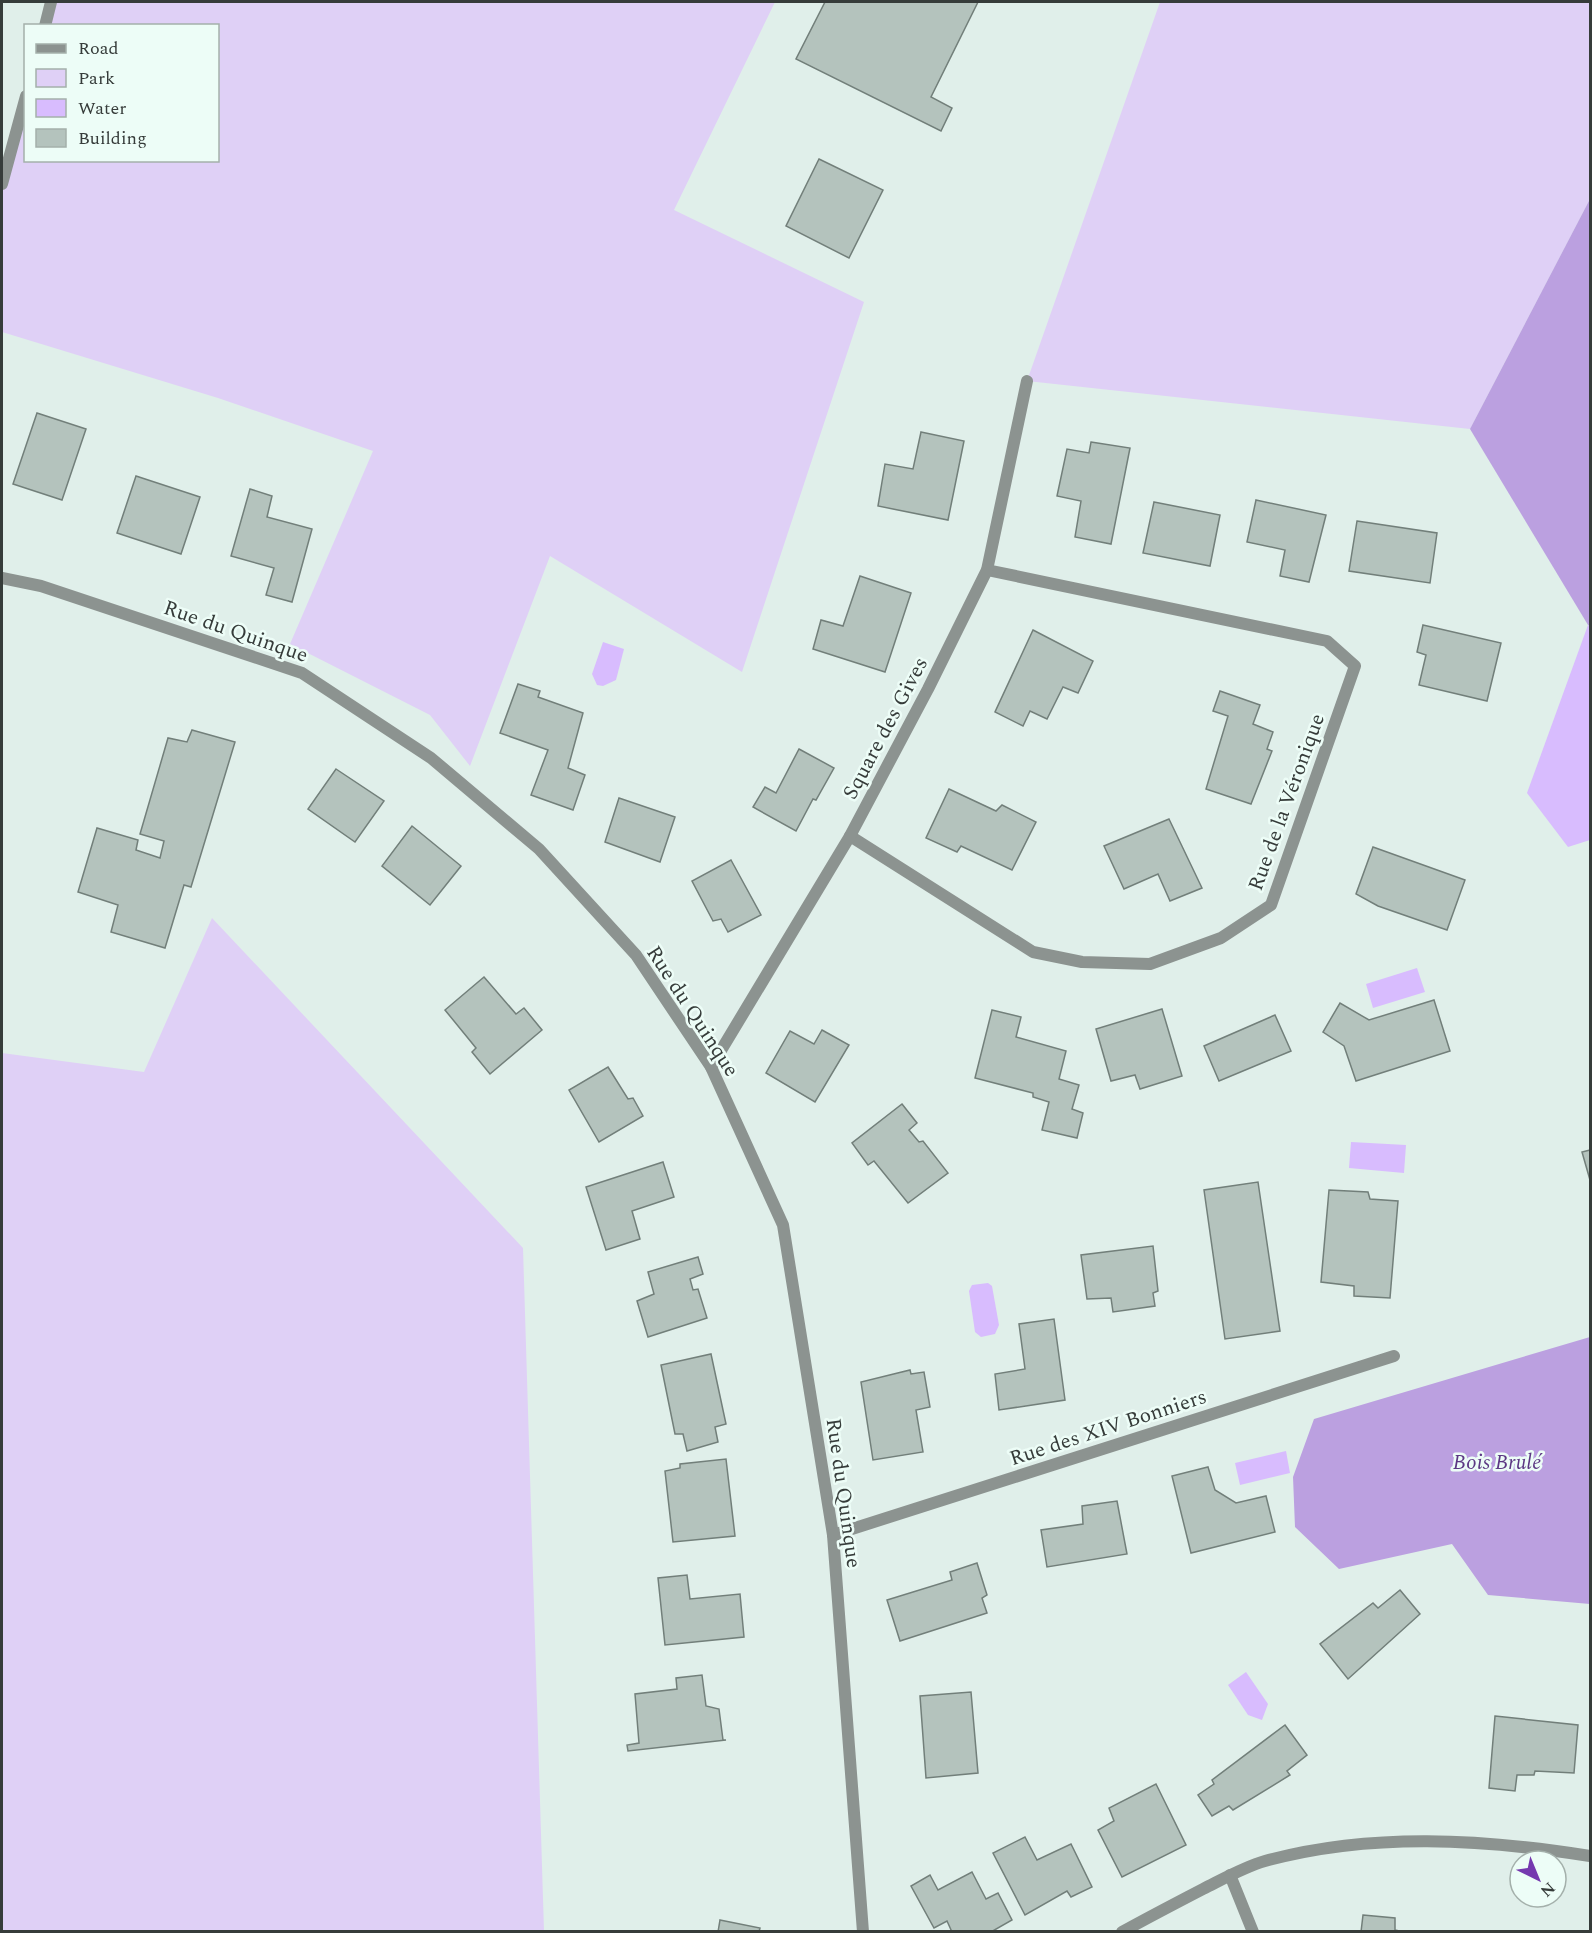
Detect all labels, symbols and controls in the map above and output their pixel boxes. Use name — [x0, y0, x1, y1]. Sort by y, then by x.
legend — [24, 24, 219, 162]
text: Road — [78, 35, 119, 62]
text: Park — [78, 65, 115, 92]
text: Water — [78, 95, 126, 122]
text: Building — [78, 125, 147, 152]
street label: Rue du Quinque — [159, 592, 312, 672]
street label: Square des Gives — [835, 651, 937, 805]
street label: Rue de la Véronique — [1240, 709, 1334, 895]
street label: Rue du Quinque — [638, 939, 747, 1084]
street label: Rue des XIV Bonniers — [1006, 1381, 1211, 1475]
street label: Rue du Quinque — [817, 1416, 869, 1570]
park label: Bois Brulé — [1453, 1447, 1543, 1479]
north arrow — [1508, 1849, 1568, 1909]
text: N — [1535, 1876, 1561, 1902]

